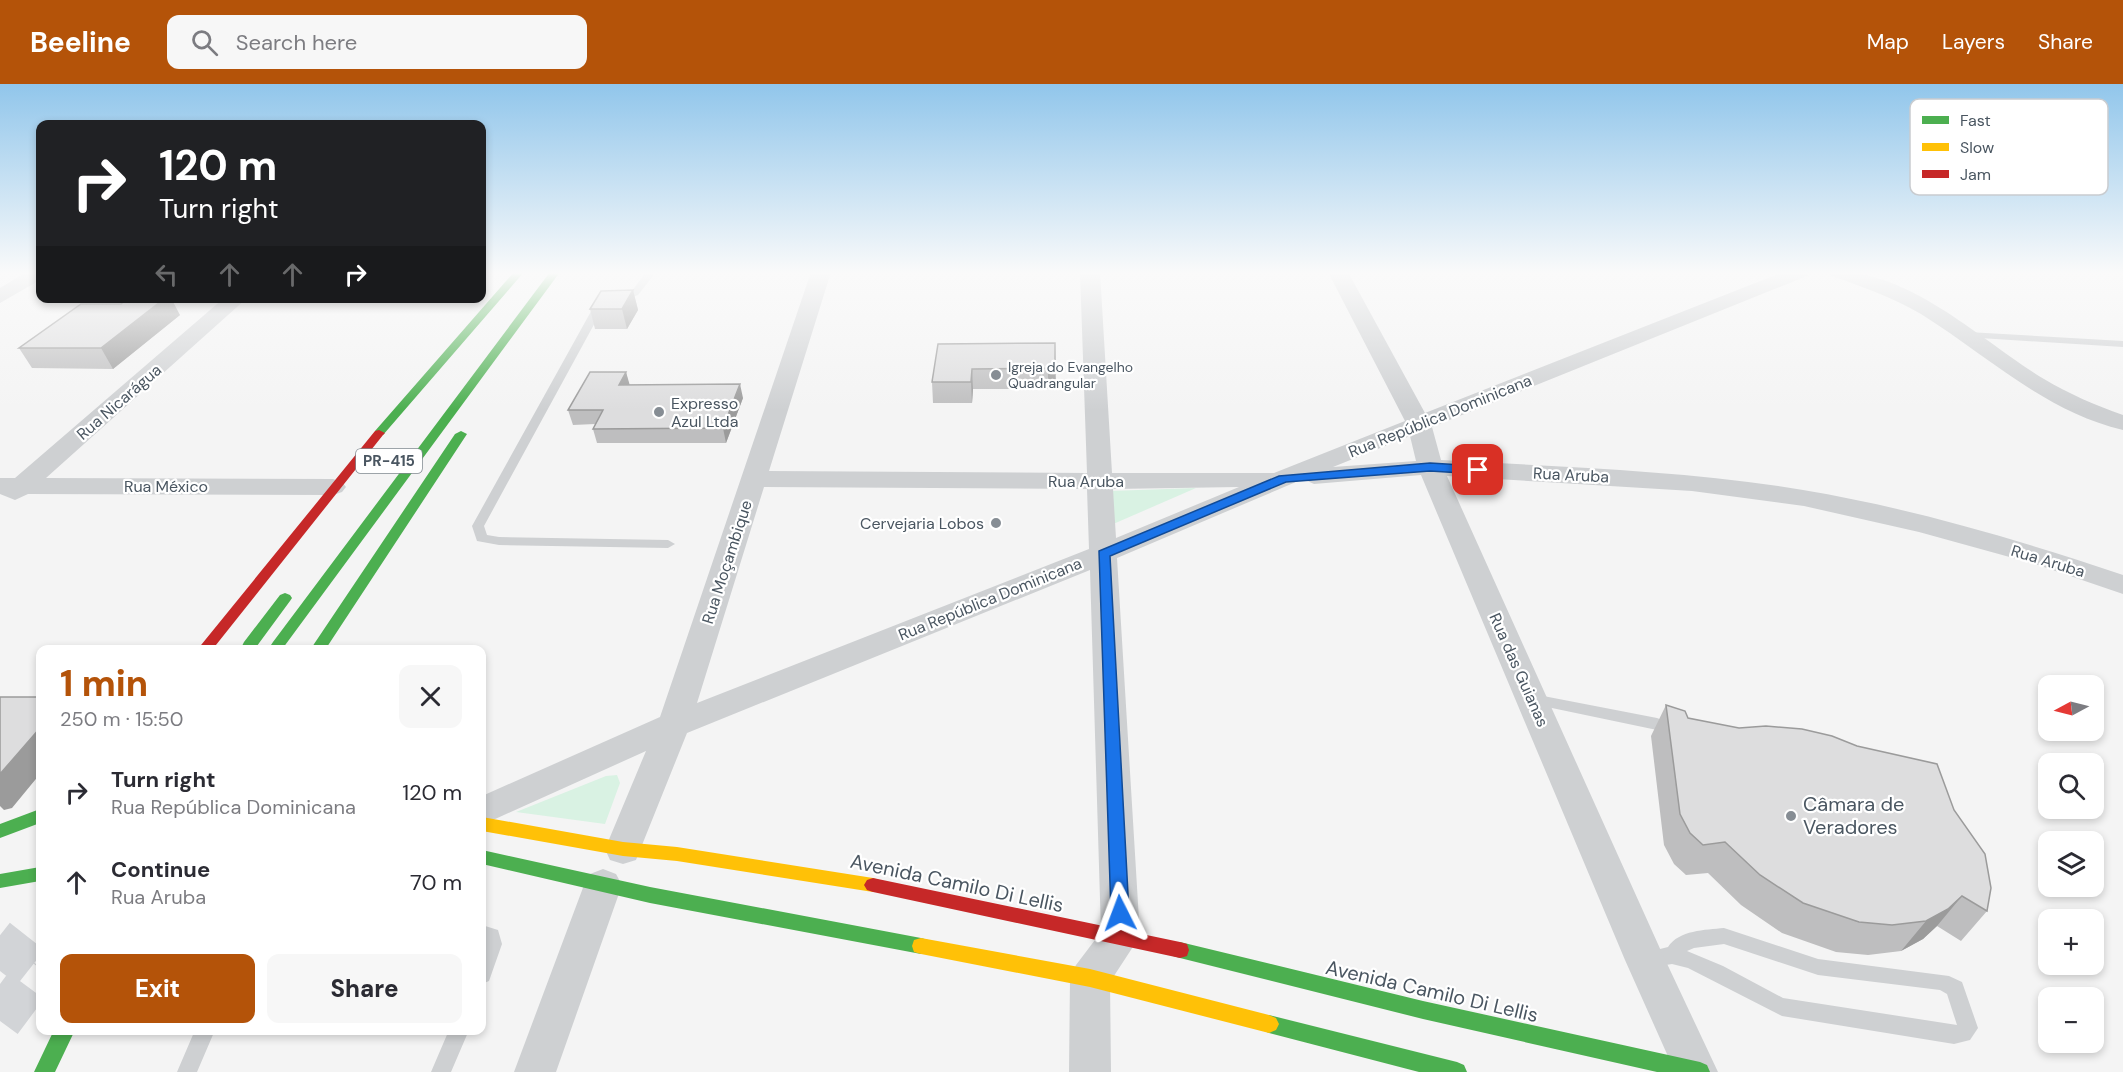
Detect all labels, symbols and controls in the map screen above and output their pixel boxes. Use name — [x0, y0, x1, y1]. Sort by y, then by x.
search box — [167, 15, 587, 69]
text: Beeline — [30, 24, 131, 61]
icon: search — [188, 26, 221, 59]
text: Search here — [236, 28, 357, 57]
text: Map — [1867, 28, 1909, 56]
text: Layers — [1942, 28, 2005, 56]
text: Share — [2038, 28, 2093, 56]
legend — [1910, 99, 2108, 195]
text: Fast — [1960, 110, 1991, 131]
text: Slow — [1960, 137, 1994, 158]
text: 120 m — [159, 138, 277, 193]
icon: right — [60, 144, 138, 222]
text: Jam — [1960, 164, 1991, 185]
text: Turn right — [159, 191, 279, 226]
icon: left — [150, 258, 183, 291]
icon: ahead — [213, 258, 246, 291]
icon: ahead — [276, 258, 309, 291]
icon: right — [339, 258, 372, 291]
place label: Igreja do Evangelho Quadrangular — [1008, 358, 1133, 392]
street label: Rua Nicarágua — [72, 359, 166, 445]
marker: Igreja do Evangelho Quadrangular — [989, 368, 1003, 382]
street label: Rua República Dominicana — [1345, 370, 1535, 462]
place label: Expresso Azul Ltda — [671, 393, 738, 432]
marker: Expresso Azul Ltda — [652, 405, 666, 419]
pin — [1452, 444, 1503, 495]
road number: PR-415 — [356, 449, 422, 473]
icon: arrive — [1461, 453, 1494, 486]
street label: Rua Aruba — [1532, 463, 1610, 487]
street label: Rua Aruba — [1048, 471, 1124, 492]
street label: Rua México — [124, 476, 208, 497]
street label: Rua Moçambique — [697, 497, 757, 627]
place label: Cervejaria Lobos — [860, 513, 984, 534]
marker: Cervejaria Lobos — [989, 516, 1003, 530]
street label: Rua Aruba — [2009, 540, 2087, 582]
street label: Rua República Dominicana — [895, 553, 1085, 645]
street label: Rua das Guianas — [1485, 610, 1553, 730]
text: 1 min — [60, 660, 148, 707]
button: close — [399, 665, 462, 728]
north arrow — [2038, 675, 2104, 741]
map controls — [2038, 675, 2104, 1053]
text: 250 m · 15:50 — [60, 706, 184, 732]
button: search — [2038, 753, 2104, 819]
text: Turn right — [111, 765, 216, 794]
icon: right — [60, 776, 93, 809]
text: 120 m — [402, 778, 462, 807]
place label: Câmara de Veradores — [1803, 791, 1904, 840]
text: Rua República Dominicana — [111, 794, 356, 820]
marker: Câmara de Veradores — [1784, 809, 1798, 823]
button: layers — [2038, 831, 2104, 897]
street label: Avenida Camilo Di Lellis — [848, 848, 1066, 918]
text: Continue — [111, 855, 210, 884]
icon: ahead — [60, 866, 93, 899]
text: 70 m — [410, 868, 462, 897]
position arrow — [1088, 881, 1152, 945]
text: Rua Aruba — [111, 884, 206, 910]
button: + — [2038, 909, 2104, 975]
button: Exit — [60, 954, 255, 1023]
button: Share — [267, 954, 462, 1023]
street label: Avenida Camilo Di Lellis — [1323, 954, 1541, 1028]
button: − — [2038, 987, 2104, 1053]

